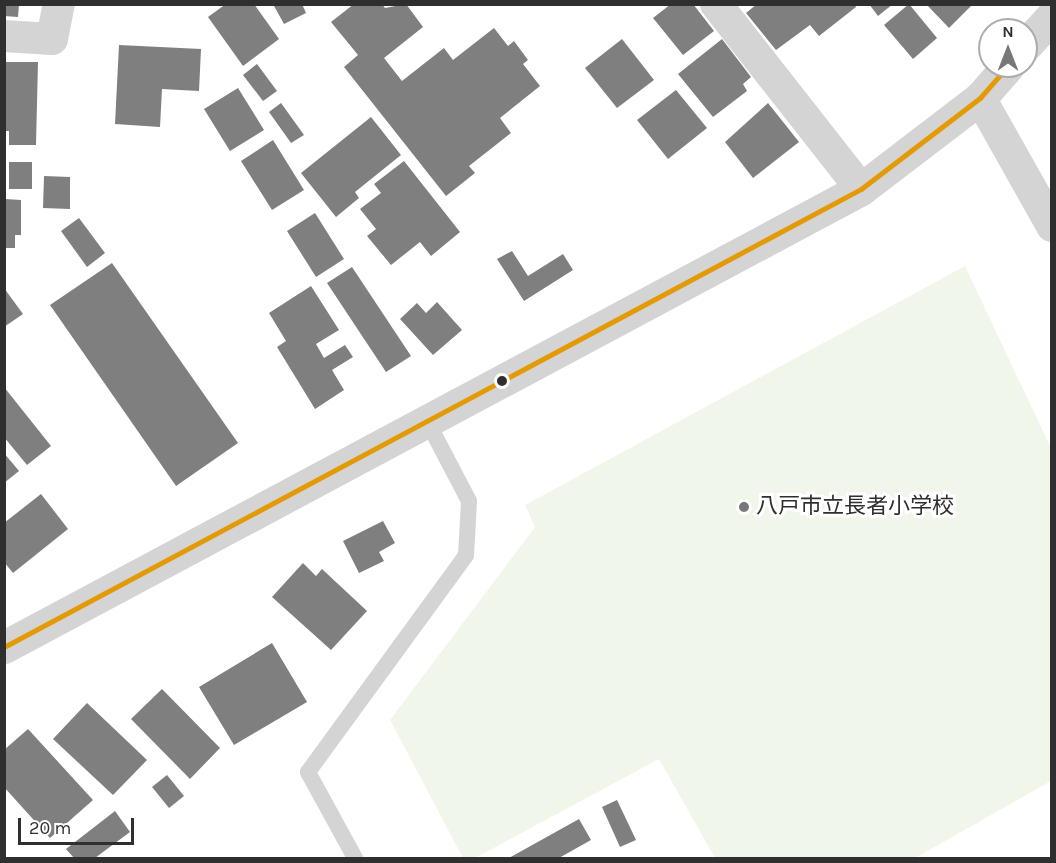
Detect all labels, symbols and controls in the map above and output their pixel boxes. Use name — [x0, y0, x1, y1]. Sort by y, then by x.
north arrow — [978, 18, 1038, 78]
text: N — [1002, 22, 1014, 41]
unlabelled marker — [496, 375, 508, 387]
place label: 八戸市立長者小学校 — [756, 494, 954, 520]
marker: 八戸市立長者小学校 — [737, 500, 751, 514]
scale bar — [21, 806, 136, 844]
text: 20 m — [29, 817, 71, 839]

